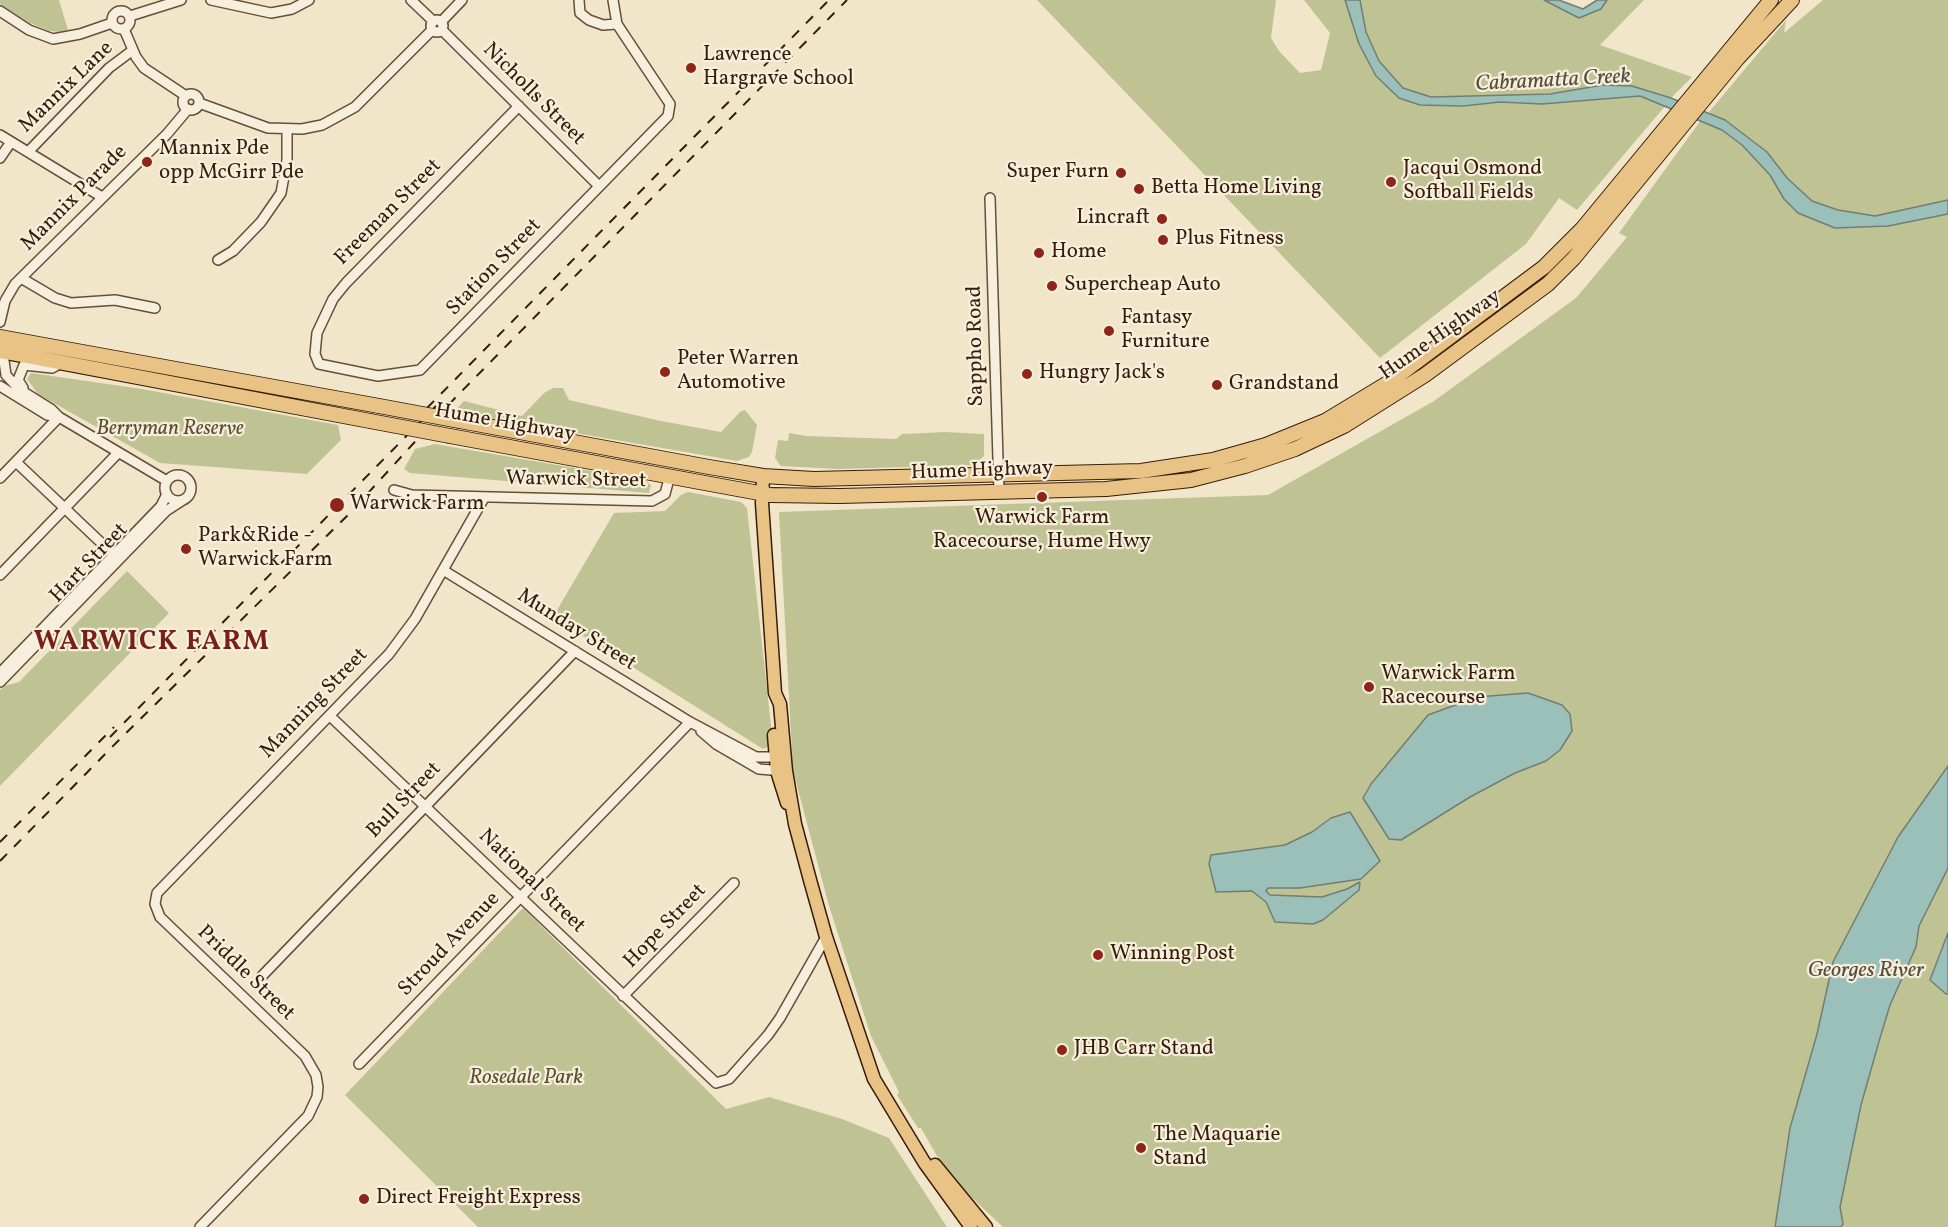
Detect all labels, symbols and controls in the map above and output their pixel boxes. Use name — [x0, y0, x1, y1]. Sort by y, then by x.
street label: Mannix Lane — [15, 37, 119, 139]
street label: Nicholls Street — [476, 38, 590, 152]
place label: Lawrence Hargrave School — [703, 43, 854, 93]
marker: Lawrence Hargrave School — [684, 61, 698, 75]
water label: Cabramatta Creek — [1475, 65, 1631, 99]
place label: Mannix Pde opp McGirr Pde — [159, 137, 304, 187]
street label: Mannix Parade — [17, 141, 133, 257]
street label: Freeman Street — [330, 154, 448, 272]
marker: Mannix Pde opp McGirr Pde — [140, 155, 154, 169]
place label: Jacqui Osmond Softball Fields — [1403, 157, 1542, 207]
place label: Super Furn — [1006, 160, 1109, 186]
marker: Super Furn — [1114, 166, 1128, 180]
marker: Jacqui Osmond Softball Fields — [1384, 175, 1398, 189]
place label: Betta Home Living — [1151, 176, 1322, 202]
marker: Betta Home Living — [1132, 182, 1146, 196]
place label: Lincraft — [1076, 206, 1150, 232]
marker: Lincraft — [1155, 212, 1169, 226]
street label: Station Street — [442, 214, 548, 322]
place label: Plus Fitness — [1175, 227, 1284, 253]
marker: Plus Fitness — [1156, 233, 1170, 247]
place label: Home — [1051, 240, 1107, 266]
marker: Home — [1032, 246, 1046, 260]
place label: Supercheap Auto — [1064, 273, 1221, 299]
marker: Supercheap Auto — [1045, 279, 1059, 293]
street label: Sappho Road — [963, 285, 991, 407]
street label: Hume Highway — [1375, 285, 1507, 387]
place label: Fantasy Furniture — [1121, 306, 1210, 356]
marker: Fantasy Furniture — [1102, 324, 1116, 338]
place label: Peter Warren Automotive — [677, 347, 799, 397]
place label: Hungry Jack's — [1039, 361, 1165, 387]
marker: Peter Warren Automotive — [658, 365, 672, 379]
marker: Hungry Jack's — [1020, 367, 1034, 381]
place label: Grandstand — [1229, 372, 1339, 398]
marker: Grandstand — [1210, 378, 1224, 392]
street label: Hume Highway — [433, 399, 577, 449]
park label: Berryman Reserve — [96, 417, 244, 443]
street label: Hume Highway — [910, 457, 1054, 487]
street label: Warwick Street — [505, 467, 647, 495]
marker: Warwick Farm Racecourse, Hume Hwy — [1035, 490, 1049, 504]
place label: Warwick Farm — [350, 492, 485, 518]
marker: Warwick Farm — [328, 496, 346, 514]
place label: Warwick Farm Racecourse, Hume Hwy — [933, 506, 1151, 556]
street label: Hart Street — [46, 519, 134, 609]
place label: Park&Ride - Warwick Farm — [198, 524, 333, 574]
marker: Park&Ride - Warwick Farm — [179, 542, 193, 556]
street label: Munday Street — [512, 584, 640, 678]
district label: WARWICK FARM — [34, 628, 270, 660]
street label: Manning Street — [256, 643, 374, 765]
place label: Warwick Farm Racecourse — [1381, 662, 1516, 712]
marker: Warwick Farm Racecourse — [1362, 680, 1376, 694]
street label: Bull Street — [362, 757, 448, 845]
street label: National Street — [472, 825, 590, 939]
street label: Hope Street — [619, 879, 713, 975]
street label: Stroud Avenue — [394, 888, 506, 1002]
street label: Priddle Street — [191, 921, 299, 1027]
place label: Winning Post — [1110, 942, 1235, 968]
marker: Winning Post — [1091, 948, 1105, 962]
water label: Georges River — [1808, 959, 1924, 985]
place label: JHB Carr Stand — [1074, 1037, 1214, 1063]
marker: JHB Carr Stand — [1055, 1043, 1069, 1057]
park label: Rosedale Park — [469, 1066, 583, 1092]
place label: The Maquarie Stand — [1153, 1123, 1280, 1173]
marker: The Maquarie Stand — [1134, 1141, 1148, 1155]
place label: Direct Freight Express — [376, 1186, 581, 1212]
marker: Direct Freight Express — [357, 1192, 371, 1206]

